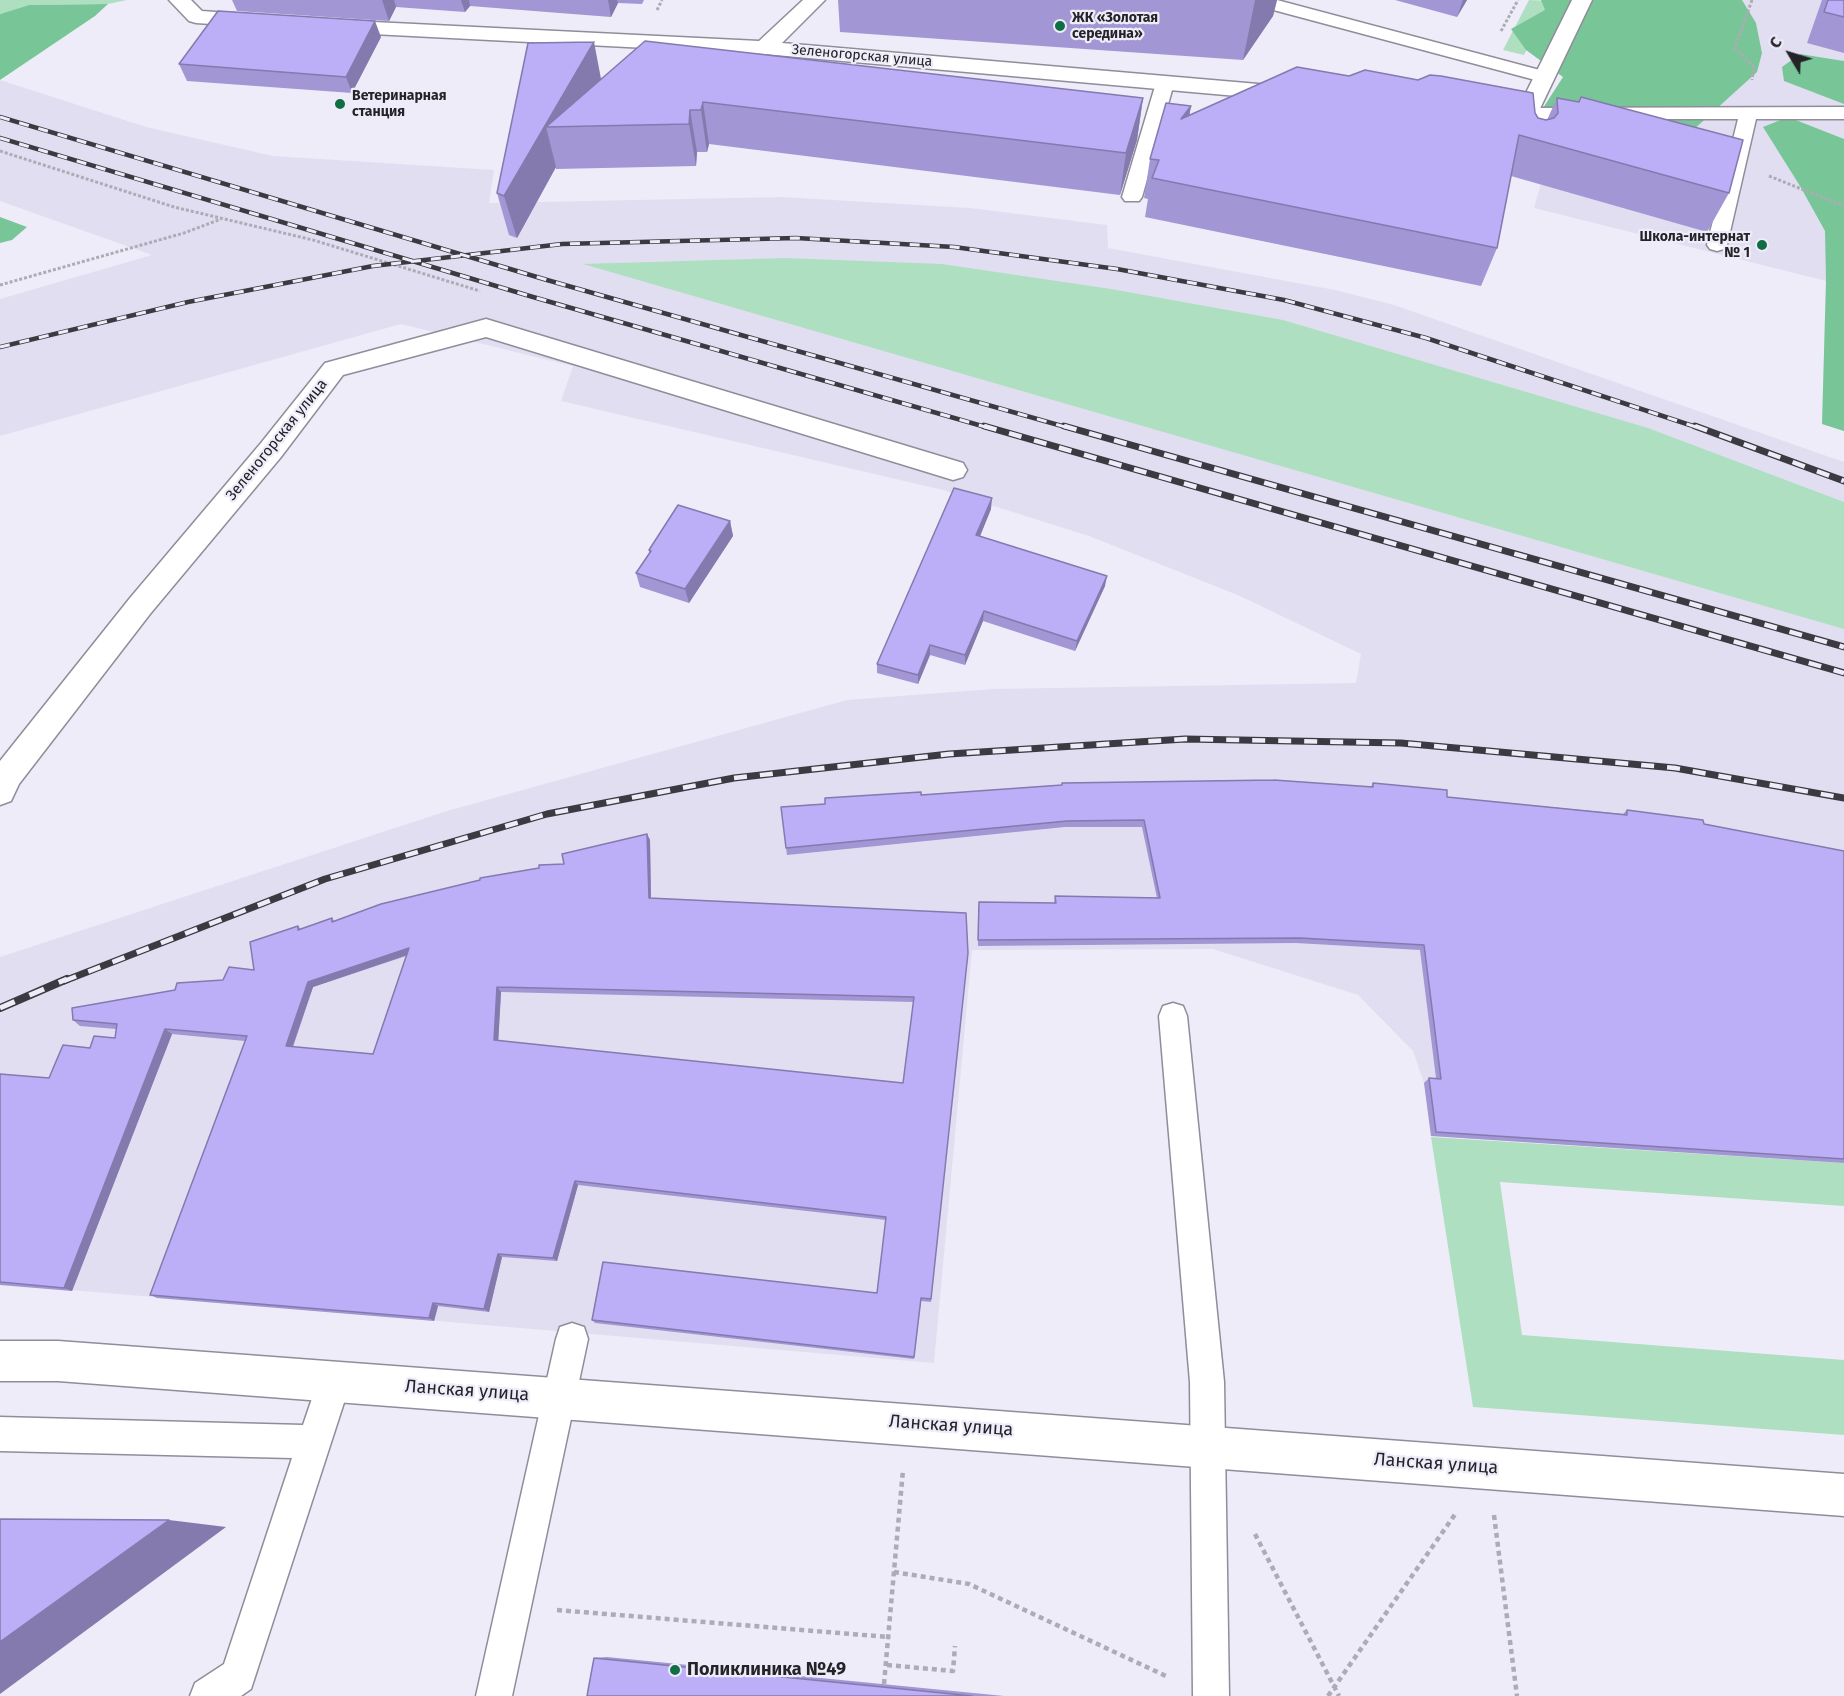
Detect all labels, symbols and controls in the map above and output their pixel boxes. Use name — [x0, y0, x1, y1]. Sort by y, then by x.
place label: ЖК «Золотая середина» — [1072, 10, 1158, 42]
marker: ЖК «Золотая середина» — [1053, 19, 1067, 33]
north arrow — [1760, 24, 1820, 84]
text: С — [1765, 33, 1786, 52]
street label: Зеленогорская улица — [791, 41, 933, 71]
place label: Ветеринарная станция — [352, 88, 447, 120]
marker: Ветеринарная станция — [333, 97, 347, 111]
place label: Школа-интернат № 1 — [1639, 229, 1750, 262]
marker: Школа-интернат № 1 — [1755, 238, 1769, 252]
street label: Зеленогорская улица — [223, 376, 331, 504]
street label: Ланская улица — [404, 1376, 530, 1406]
street label: Ланская улица — [888, 1411, 1014, 1441]
street label: Ланская улица — [1373, 1449, 1499, 1479]
place label: Поликлиника №49 — [687, 1659, 846, 1681]
marker: Поликлиника №49 — [668, 1663, 682, 1677]

